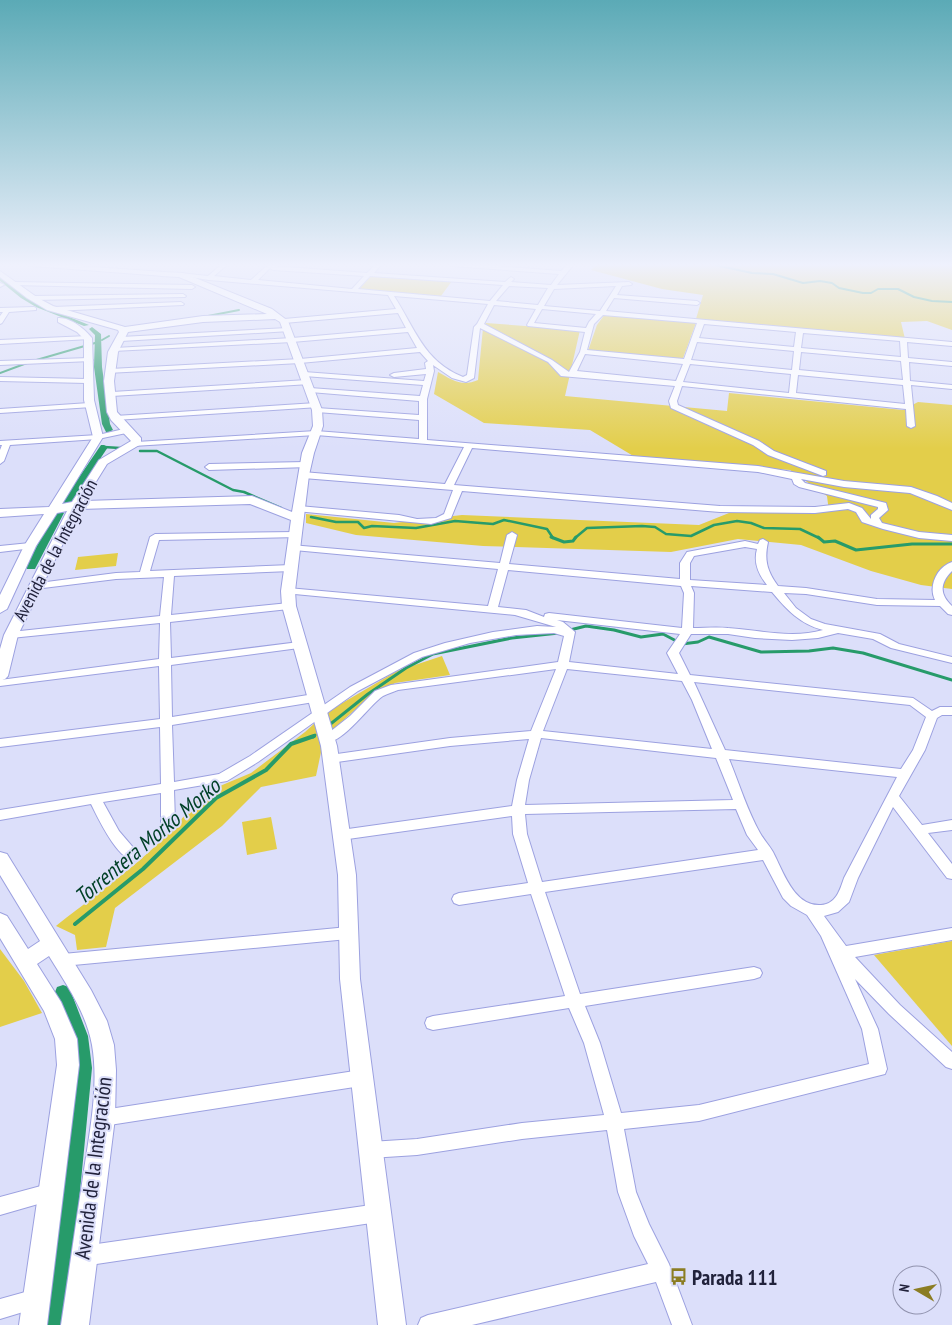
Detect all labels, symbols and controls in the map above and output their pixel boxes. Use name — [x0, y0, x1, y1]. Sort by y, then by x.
street label: Avenida de la Integración — [8, 475, 102, 625]
water label: Torrentera Morko Morko — [68, 771, 227, 910]
street label: Avenida de la Integración — [68, 1075, 118, 1261]
place label: Parada 111 — [692, 1264, 777, 1291]
north arrow — [892, 1265, 942, 1315]
bus stop icon: Parada 111 — [668, 1267, 688, 1287]
text: N — [895, 1283, 914, 1293]

